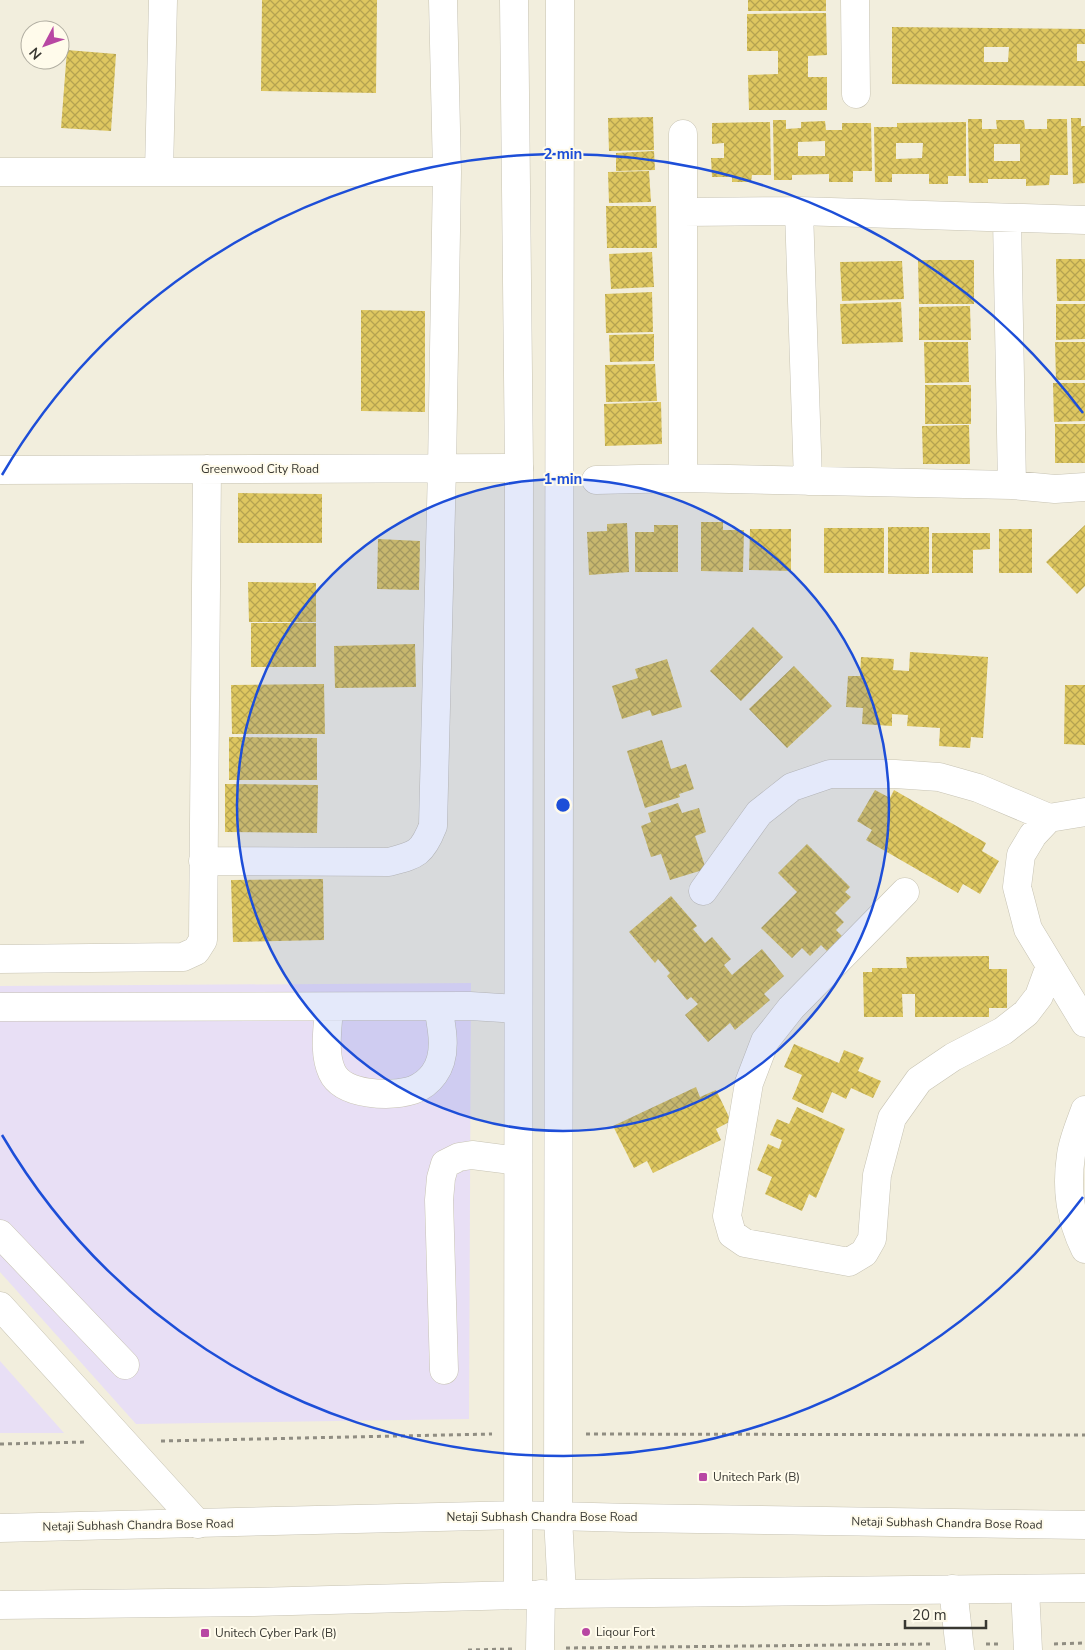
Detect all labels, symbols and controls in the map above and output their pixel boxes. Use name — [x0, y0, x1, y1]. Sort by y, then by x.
north arrow — [20, 20, 70, 70]
text: N — [25, 43, 46, 63]
text: 2 min — [544, 144, 582, 164]
street label: Greenwood City Road — [201, 461, 319, 477]
text: 1 min — [544, 469, 582, 489]
centre of rings — [554, 796, 572, 814]
place label: Unitech Park (B) — [713, 1469, 800, 1485]
marker: Unitech Park (B) — [697, 1471, 709, 1483]
street label: Netaji Subhash Chandra Bose Road — [446, 1509, 638, 1525]
street label: Netaji Subhash Chandra Bose Road — [851, 1513, 1043, 1533]
street label: Netaji Subhash Chandra Bose Road — [42, 1515, 234, 1535]
scale bar — [905, 1598, 986, 1630]
text: 20 m — [912, 1605, 947, 1625]
place label: Liqour Fort — [596, 1624, 656, 1640]
place label: Unitech Cyber Park (B) — [215, 1625, 337, 1641]
marker: Liqour Fort — [580, 1626, 592, 1638]
marker: Unitech Cyber Park (B) — [199, 1627, 211, 1639]

